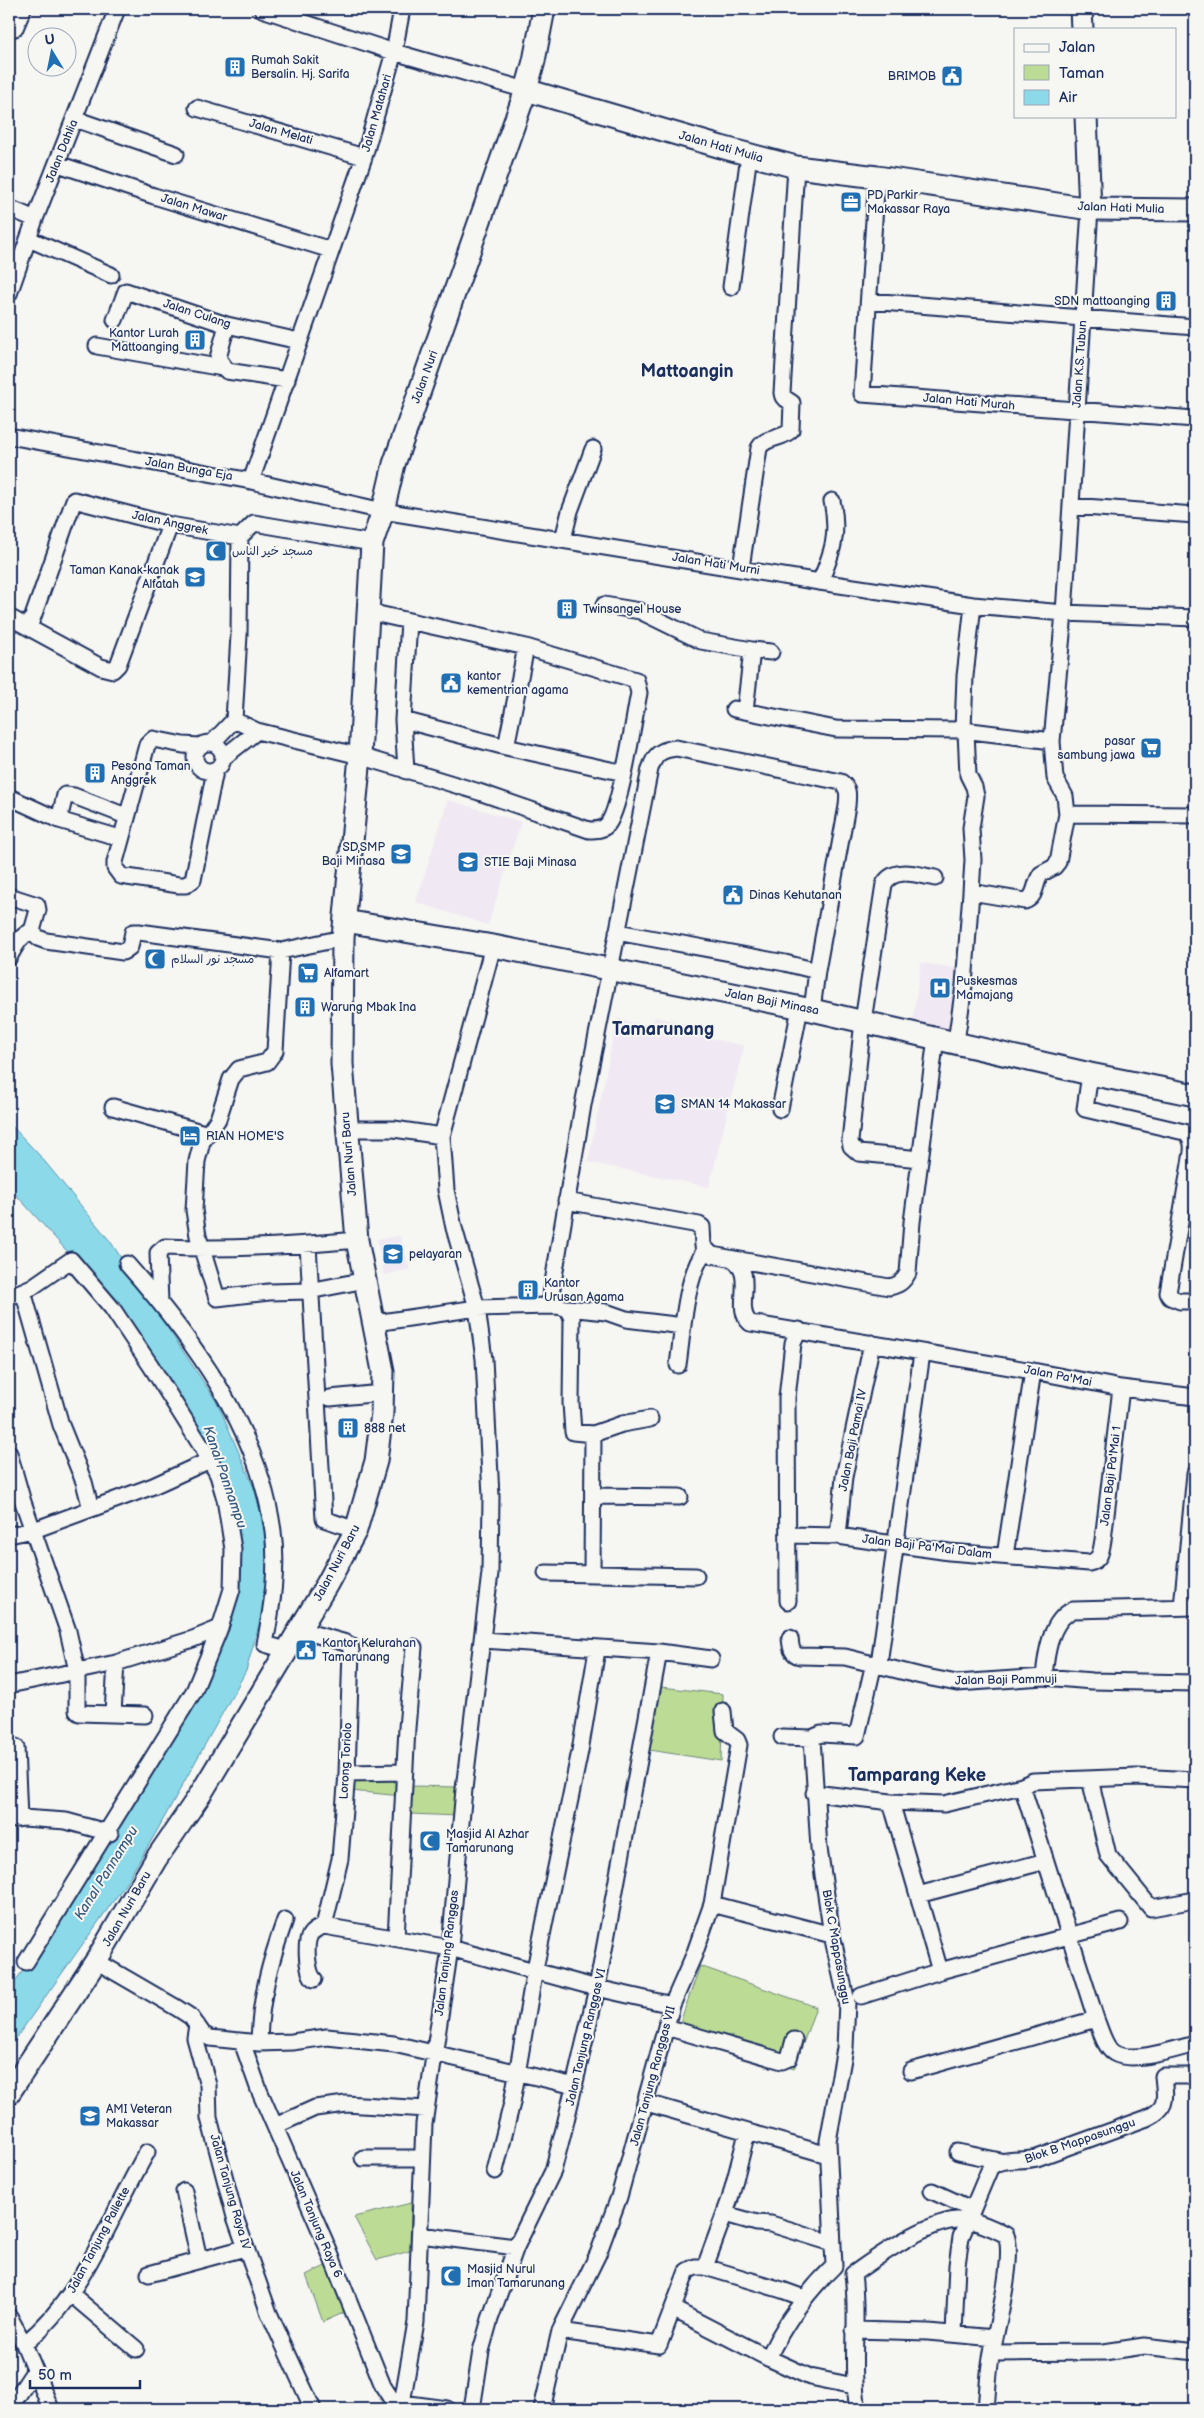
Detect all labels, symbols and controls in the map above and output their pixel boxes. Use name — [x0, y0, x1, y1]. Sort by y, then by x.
north arrow — [28, 28, 78, 78]
legend — [1014, 28, 1176, 118]
text: U — [43, 30, 56, 49]
text: Jalan — [1059, 38, 1095, 57]
place label: Rumah Sakit Bersalin. Hj. Sarifa — [251, 53, 350, 82]
building icon: Rumah Sakit Bersalin. Hj. Sarifa — [223, 55, 247, 79]
public building icon: BRIMOB — [940, 64, 964, 88]
text: Taman — [1059, 64, 1104, 83]
place label: BRIMOB — [888, 69, 936, 84]
street label: Jalan Matahari — [359, 72, 395, 154]
text: Air — [1059, 88, 1078, 107]
street label: Jalan Melati — [247, 116, 315, 148]
street label: Jalan Dahlia — [43, 117, 81, 185]
street label: Jalan Hati Mulia — [677, 128, 765, 166]
place label: PD Parkir Makassar Raya — [867, 188, 950, 217]
office icon: PD Parkir Makassar Raya — [839, 190, 863, 214]
street label: Jalan Mawar — [159, 191, 230, 225]
street label: Jalan Hati Mulia — [1077, 199, 1165, 217]
building icon: SDN mattoanging — [1154, 289, 1178, 313]
place label: SDN mattoanging — [1054, 294, 1150, 309]
street label: Jalan Culang — [161, 296, 233, 332]
street label: Jalan K.S. Tubun — [1069, 319, 1091, 408]
place label: Kantor Lurah Mattoanging — [109, 326, 179, 355]
building icon: Kantor Lurah Mattoanging — [183, 328, 207, 352]
street label: Jalan Nuri — [409, 348, 442, 405]
district label: Mattoangin — [641, 361, 733, 382]
street label: Jalan Hati Murah — [922, 391, 1016, 414]
street label: Jalan Bunga Eja — [144, 454, 234, 484]
street label: Jalan Anggrek — [131, 508, 209, 538]
mosque icon: مسجد خير الناس — [204, 539, 228, 563]
place label: مسجد خير الناس — [232, 544, 313, 559]
street label: Jalan Hati Murni — [671, 550, 761, 578]
place label: Taman Kanak-kanak Alfatah — [69, 563, 179, 592]
school or university icon: Taman Kanak-kanak Alfatah — [183, 565, 207, 589]
building icon: Twinsangel House — [555, 597, 579, 621]
place label: Twinsangel House — [583, 602, 681, 617]
place label: kantor kementrian agama — [467, 669, 569, 698]
public building icon: kantor kementrian agama — [439, 671, 463, 695]
place label: pasar sambung jawa — [1058, 734, 1136, 763]
supermarket icon: pasar sambung jawa — [1139, 736, 1163, 760]
place label: Pesona Taman Anggrek — [111, 759, 191, 788]
building icon: Pesona Taman Anggrek — [83, 761, 107, 785]
place label: SD,SMP Baji Minasa — [322, 840, 385, 869]
school or university icon: SD,SMP Baji Minasa — [389, 842, 413, 866]
school or university icon: STIE Baji Minasa — [456, 850, 480, 874]
place label: STIE Baji Minasa — [484, 855, 577, 870]
public building icon: Dinas Kehutanan — [721, 883, 745, 907]
place label: Dinas Kehutanan — [749, 888, 842, 903]
mosque icon: مسجد نور السلام — [143, 947, 167, 971]
place label: مسجد نور السلام — [171, 952, 254, 968]
supermarket icon: Alfamart — [296, 961, 320, 985]
place label: Alfamart — [324, 966, 369, 981]
place label: Puskesmas Mamajang — [956, 974, 1018, 1003]
hospital icon: Puskesmas Mamajang — [928, 976, 952, 1000]
street label: Jalan Baji Minasa — [724, 986, 821, 1019]
building icon: Warung Mbak Ina — [293, 995, 317, 1019]
place label: Warung Mbak Ina — [321, 1000, 417, 1015]
district label: Tamarunang — [612, 1019, 714, 1040]
school or university icon: SMAN 14 Makassar — [653, 1092, 677, 1116]
place label: SMAN 14 Makassar — [681, 1097, 787, 1112]
street label: Jalan Nuri Baru — [338, 1111, 360, 1197]
hotel icon: RIAN HOME'S — [178, 1124, 202, 1148]
place label: RIAN HOME'S — [206, 1129, 284, 1144]
school or university icon: pelayaran — [381, 1242, 405, 1266]
place label: pelayaran — [409, 1247, 462, 1262]
place label: Kantor Urusan Agama — [544, 1276, 624, 1305]
building icon: Kantor Urusan Agama — [516, 1278, 540, 1302]
street label: Jalan Pa'Mai — [1023, 1362, 1093, 1390]
street label: Jalan Baji Pamai IV — [836, 1387, 870, 1492]
building icon: 888 net — [336, 1416, 360, 1440]
place label: 888 net — [364, 1421, 406, 1436]
water label: Kanal Pannampu — [200, 1424, 251, 1531]
street label: Jalan Baji Pa'Mai 1 — [1097, 1425, 1125, 1527]
street label: Jalan Nuri Baru — [311, 1522, 363, 1604]
street label: Jalan Baji Pa'Mai Dalam — [861, 1532, 993, 1562]
place label: Kantor Kelurahan Tamarunang — [322, 1636, 416, 1665]
public building icon: Kantor Kelurahan Tamarunang — [294, 1638, 318, 1662]
street label: Jalan Baji Pammuji — [955, 1672, 1057, 1688]
street label: Lorong Toriolo — [336, 1722, 356, 1800]
district label: Tamparang Keke — [848, 1765, 986, 1786]
water label: Kanal Pannampu — [70, 1823, 142, 1923]
place label: Masjid Al Azhar Tamarunang — [446, 1827, 530, 1856]
mosque icon: Masjid Al Azhar Tamarunang — [418, 1829, 442, 1853]
street label: Jalan Nuri Baru — [99, 1869, 155, 1949]
street label: Blok C Mappasunggu — [819, 1888, 853, 2006]
street label: Jalan Tanjung Ranggas — [432, 1889, 462, 2017]
street label: Jalan Tanjung Ranggas VI — [563, 1967, 609, 2107]
street label: Jalan Tanjung Ranggas VII — [627, 2004, 679, 2148]
place label: AMI Veteran Makassar — [106, 2102, 172, 2131]
school or university icon: AMI Veteran Makassar — [78, 2104, 102, 2128]
street label: Blok B Mappasunggu — [1023, 2115, 1137, 2167]
street label: Jalan Tanjung Raya IV — [206, 2133, 254, 2252]
street label: Jalan Tanjung Raya 6 — [287, 2168, 345, 2280]
street label: Jalan Tanjung Pallette — [65, 2184, 133, 2296]
place label: Masjid Nurul Iman Tamarunang — [467, 2262, 565, 2291]
mosque icon: Masjid Nurul Iman Tamarunang — [439, 2264, 463, 2288]
scale bar — [30, 2358, 140, 2390]
text: 50 m — [38, 2366, 72, 2385]

